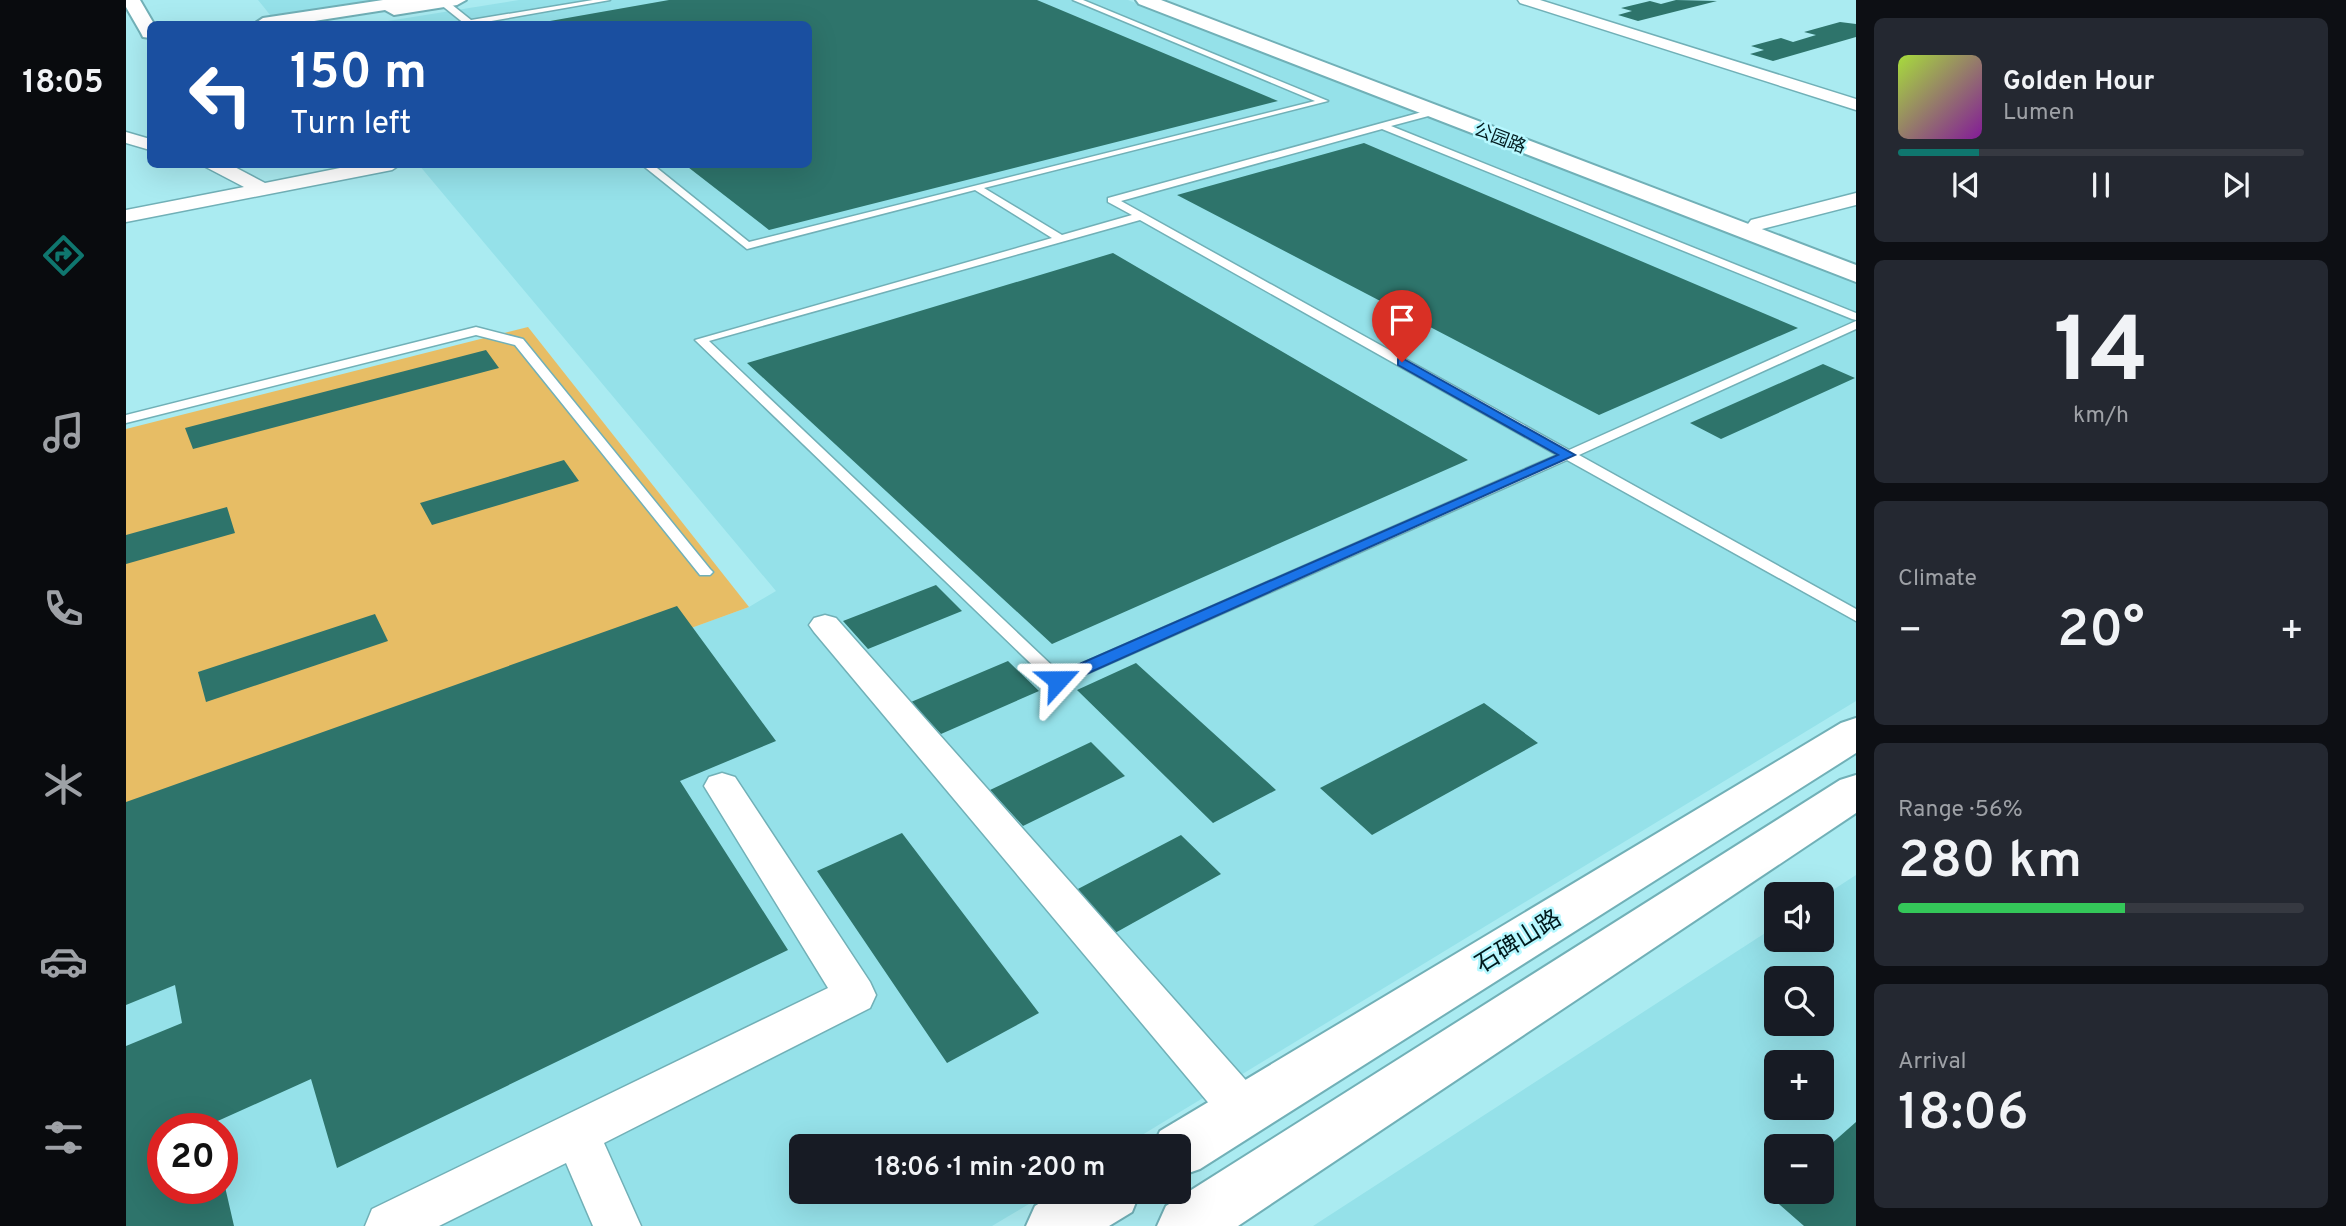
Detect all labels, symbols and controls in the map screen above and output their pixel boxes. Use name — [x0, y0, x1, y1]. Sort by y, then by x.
text: 150 m — [290, 44, 427, 106]
icon: left — [175, 49, 266, 140]
text: 18:05 — [22, 64, 104, 104]
text: Golden Hour — [2003, 66, 2154, 99]
text: Lumen — [2003, 99, 2074, 128]
text: Turn left — [290, 105, 411, 145]
street label: 公园路 — [1470, 119, 1529, 160]
icon: previous — [1947, 166, 1985, 204]
icon: pause — [2082, 166, 2120, 204]
icon: next — [2217, 166, 2255, 204]
icon: directions — [39, 231, 88, 280]
pin — [1372, 290, 1432, 362]
text: 14 — [2054, 299, 2148, 414]
icon: arrive — [1383, 301, 1421, 339]
text: km/h — [2073, 402, 2129, 431]
icon: music — [39, 408, 88, 457]
text: Climate — [1898, 565, 1977, 594]
icon: phone — [39, 584, 88, 633]
text: 20° — [2057, 599, 2145, 665]
text: − — [1898, 608, 1923, 657]
text: + — [2279, 608, 2304, 657]
position arrow — [1021, 643, 1095, 717]
icon: climate — [39, 760, 88, 809]
text: Range · 56% — [1898, 796, 2023, 825]
text: 280 km — [1898, 830, 2082, 896]
map controls — [1764, 882, 1834, 1204]
button: sound — [1764, 882, 1834, 952]
street label: 石碑山路 — [1470, 905, 1568, 981]
icon: car — [39, 937, 88, 986]
button: search — [1764, 966, 1834, 1036]
text: Arrival — [1898, 1048, 1967, 1077]
button: + — [1764, 1050, 1834, 1120]
text: 18:06 — [1898, 1082, 2029, 1148]
icon: filters — [39, 1113, 88, 1162]
speed limit sign: 20 — [147, 1113, 238, 1204]
button: − — [1764, 1134, 1834, 1204]
text: 18:06 · 1 min · 200 m — [875, 1152, 1105, 1185]

